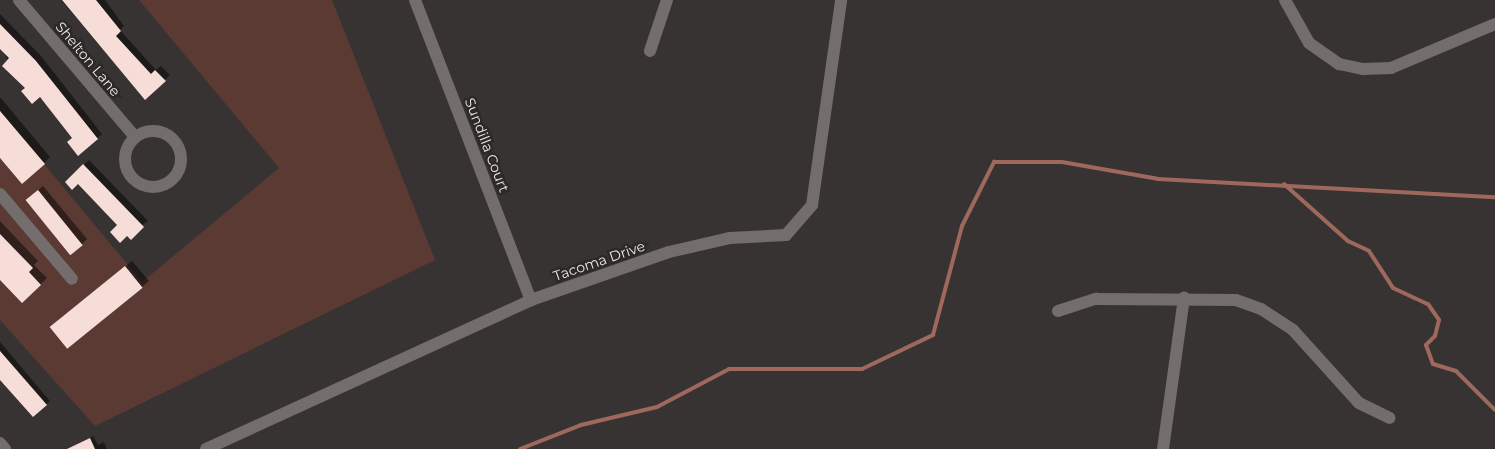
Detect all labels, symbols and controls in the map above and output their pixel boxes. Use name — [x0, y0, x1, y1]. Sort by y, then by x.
street label: Shelton Lane — [52, 18, 124, 100]
street label: Sundilla Court — [461, 96, 513, 194]
street label: Tacoma Drive — [551, 237, 647, 285]

